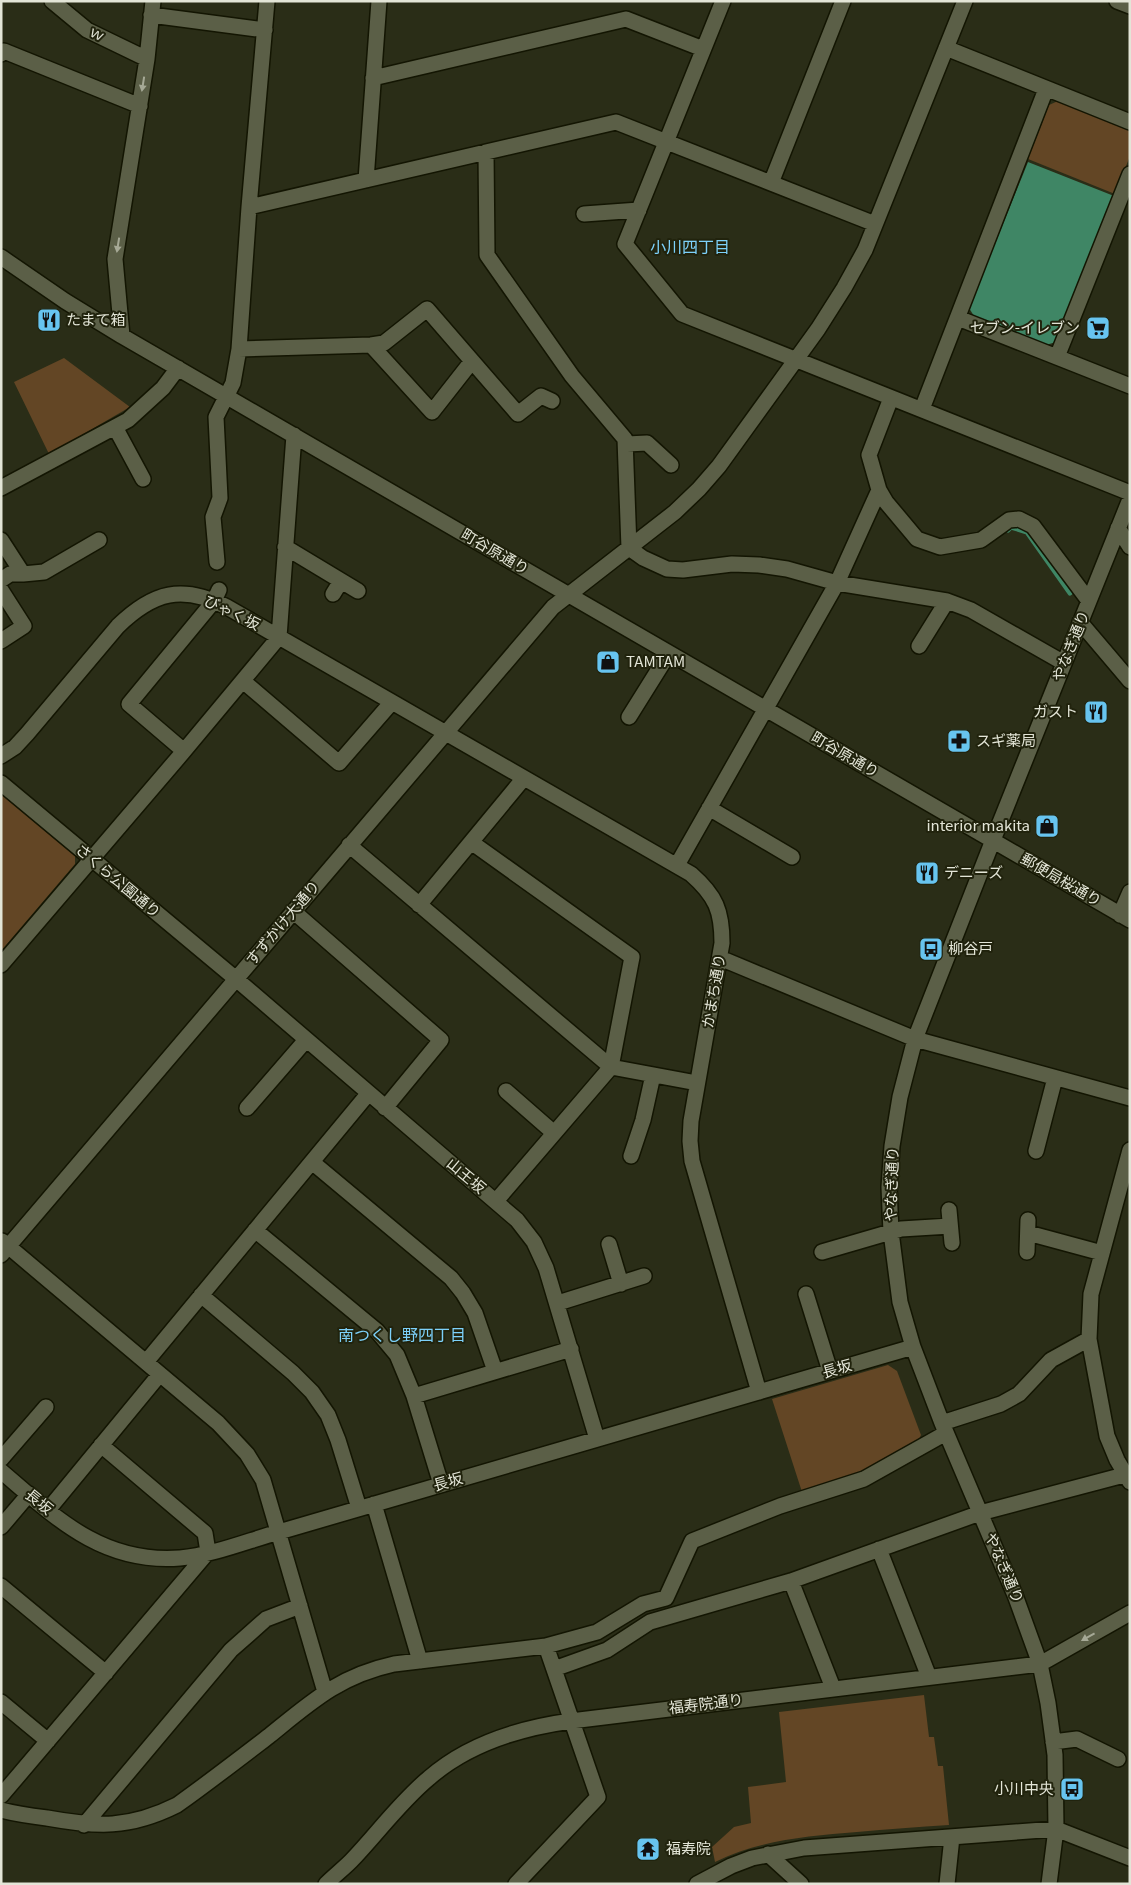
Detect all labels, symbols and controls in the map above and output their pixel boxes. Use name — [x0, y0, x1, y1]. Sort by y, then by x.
street label: ｗ — [86, 20, 109, 45]
one-way arrow — [139, 77, 147, 93]
district label: 小川四丁目 — [650, 234, 730, 258]
one-way arrow — [113, 237, 121, 253]
restaurant icon: たまて箱 — [36, 307, 62, 333]
place label: たまて箱 — [66, 308, 126, 329]
supermarket icon: セブン-イレブン — [1085, 315, 1111, 341]
place label: セブン-イレブン — [970, 316, 1080, 337]
street label: 町谷原通り — [458, 523, 533, 579]
street label: びゃく坂 — [201, 589, 264, 634]
street label: やなぎ通り — [1046, 607, 1093, 684]
shop icon: TAMTAM — [595, 649, 621, 675]
place label: TAMTAM — [626, 650, 685, 671]
restaurant icon: ガスト — [1083, 699, 1109, 725]
place label: ガスト — [1033, 700, 1078, 721]
street label: 町谷原通り — [808, 726, 883, 782]
pharmacy icon: スギ薬局 — [946, 728, 972, 754]
place label: スギ薬局 — [976, 729, 1036, 750]
shop icon: interior makita — [1034, 813, 1060, 839]
place label: interior makita — [926, 814, 1030, 835]
street label: さくら公園通り — [72, 838, 166, 922]
street label: 郵便局桜通り — [1018, 847, 1106, 910]
restaurant icon: デニーズ — [914, 860, 940, 886]
place label: デニーズ — [944, 861, 1003, 882]
street label: すずかけ大通り — [240, 875, 324, 969]
bus stop icon: 柳谷戸 — [918, 936, 944, 962]
place label: 柳谷戸 — [948, 937, 993, 958]
street label: かまち通り — [696, 952, 729, 1030]
street label: やなぎ通り — [879, 1146, 902, 1222]
street label: 山王坂 — [443, 1152, 491, 1197]
district label: 南つくし野四丁目 — [338, 1322, 466, 1346]
street label: 長坂 — [819, 1353, 854, 1382]
street label: 長坂 — [430, 1466, 465, 1495]
street label: 長坂 — [22, 1483, 58, 1518]
street label: やなぎ通り — [981, 1529, 1030, 1606]
one-way arrow — [1081, 1633, 1094, 1642]
street label: 福寿院通り — [667, 1688, 744, 1718]
bus stop icon: 小川中央 — [1059, 1776, 1085, 1802]
place label: 小川中央 — [994, 1777, 1054, 1798]
temple icon: 福寿院 — [635, 1836, 661, 1862]
place label: 福寿院 — [666, 1837, 711, 1858]

